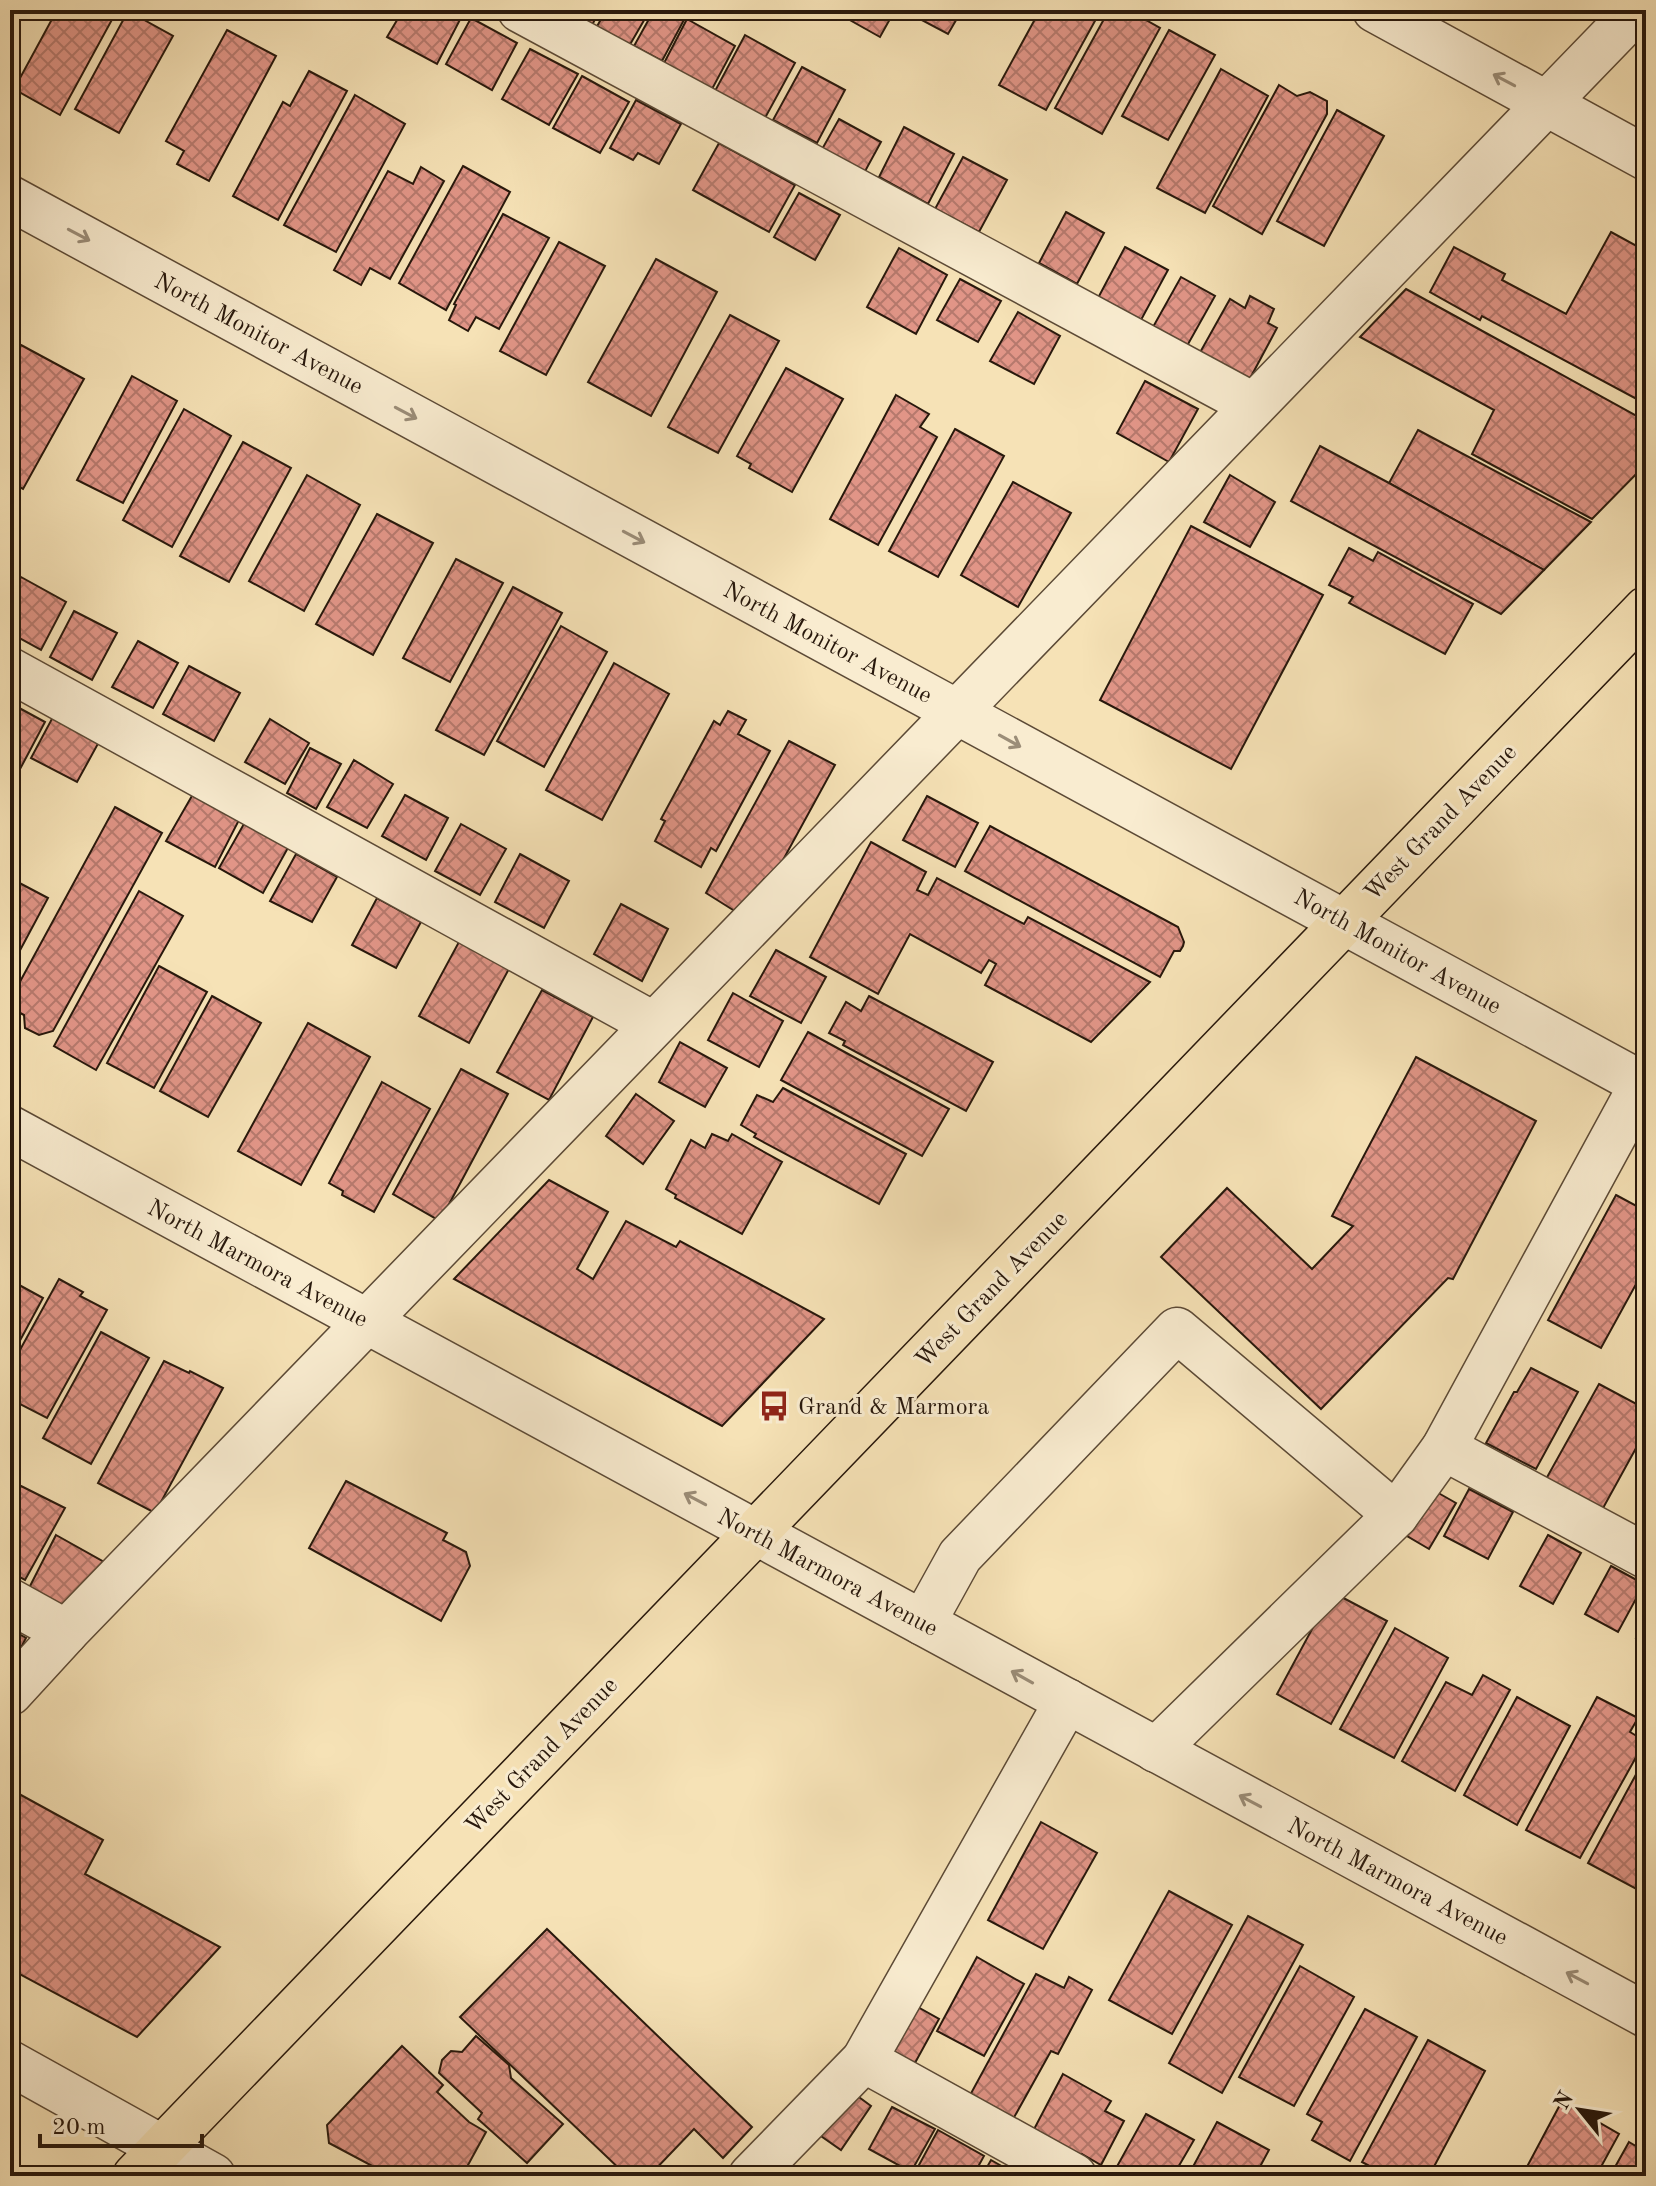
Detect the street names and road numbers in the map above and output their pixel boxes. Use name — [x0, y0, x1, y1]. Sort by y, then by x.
street label: North Monitor Avenue — [150, 269, 367, 400]
street label: North Monitor Avenue — [719, 578, 936, 709]
street label: West Grand Avenue — [1361, 740, 1522, 906]
street label: North Monitor Avenue — [1289, 886, 1505, 1020]
street label: North Marmora Avenue — [143, 1196, 371, 1333]
street label: West Grand Avenue — [912, 1207, 1073, 1373]
street label: North Marmora Avenue — [713, 1505, 941, 1642]
street label: West Grand Avenue — [462, 1673, 623, 1839]
street label: North Marmora Avenue — [1283, 1814, 1511, 1951]

